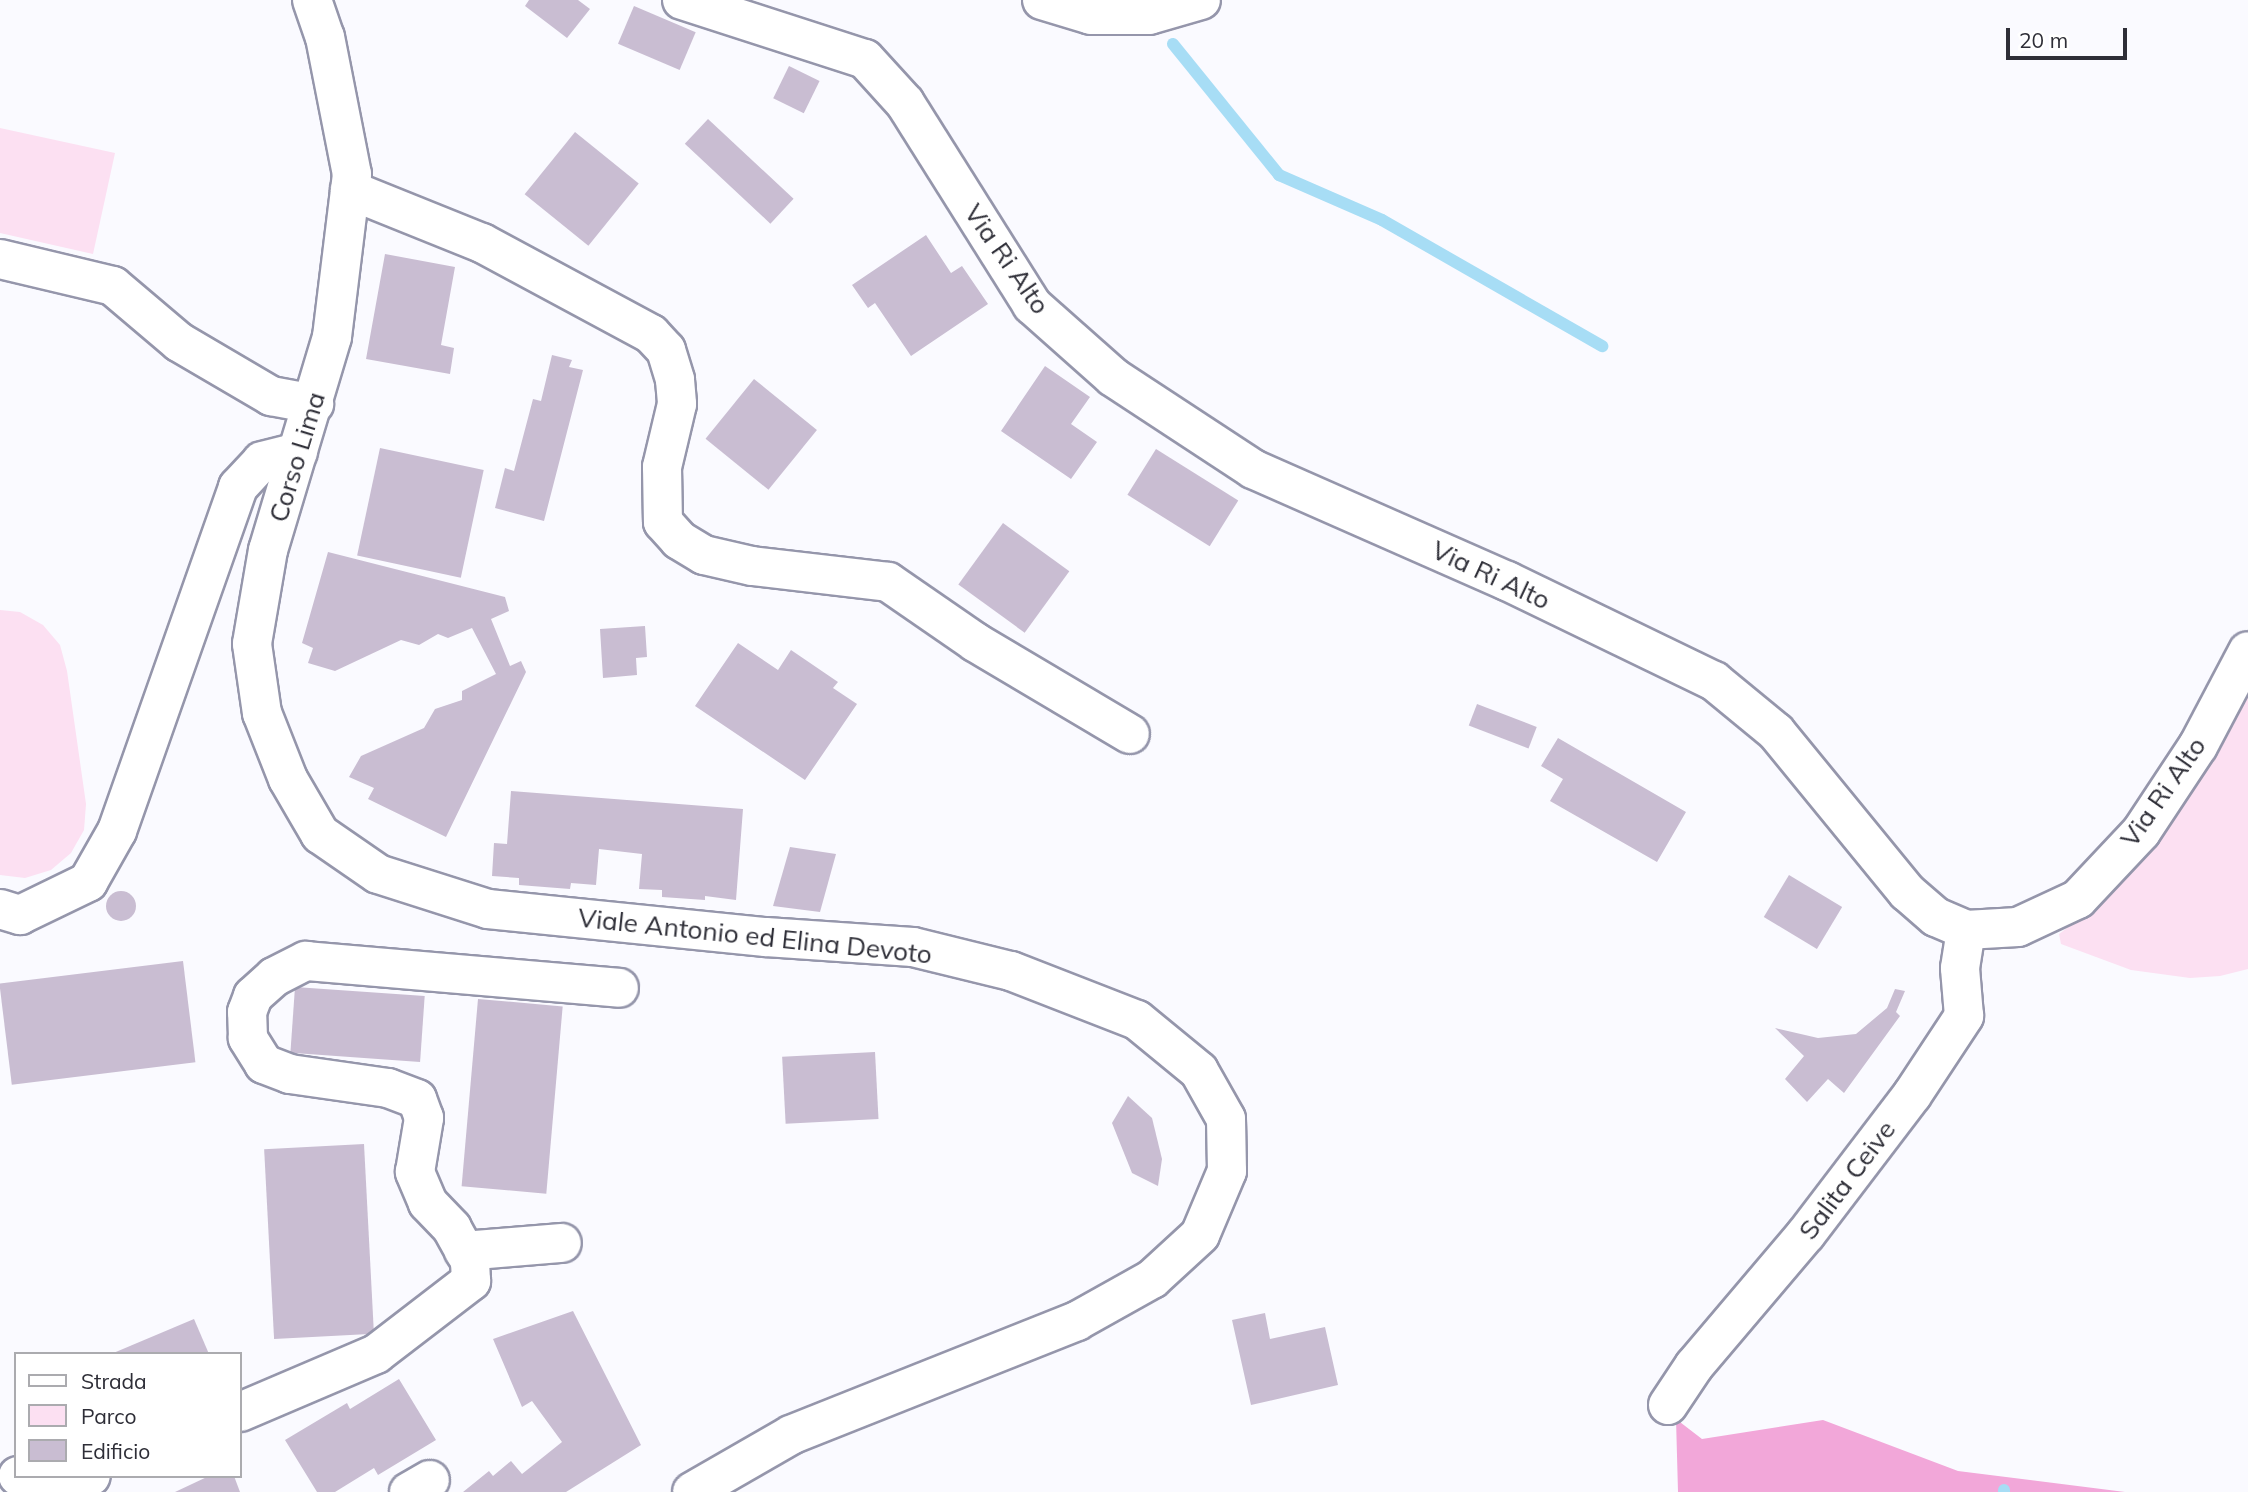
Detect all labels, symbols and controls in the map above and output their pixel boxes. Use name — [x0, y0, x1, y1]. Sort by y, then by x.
scale bar — [2010, 14, 2131, 58]
text: 20 m — [2019, 27, 2068, 53]
street label: Via Ri Alto — [958, 198, 1056, 320]
street label: Corso Lima — [262, 388, 332, 526]
street label: Via Ri Alto — [1427, 534, 1555, 616]
street label: Via Ri Alto — [2114, 731, 2212, 853]
street label: Viale Antonio ed Elina Devoto — [577, 902, 933, 970]
street label: Salita Ceive — [1792, 1114, 1902, 1246]
legend — [14, 1352, 242, 1478]
text: Strada — [81, 1368, 147, 1394]
text: Parco — [81, 1403, 136, 1429]
text: Edificio — [81, 1438, 150, 1464]

